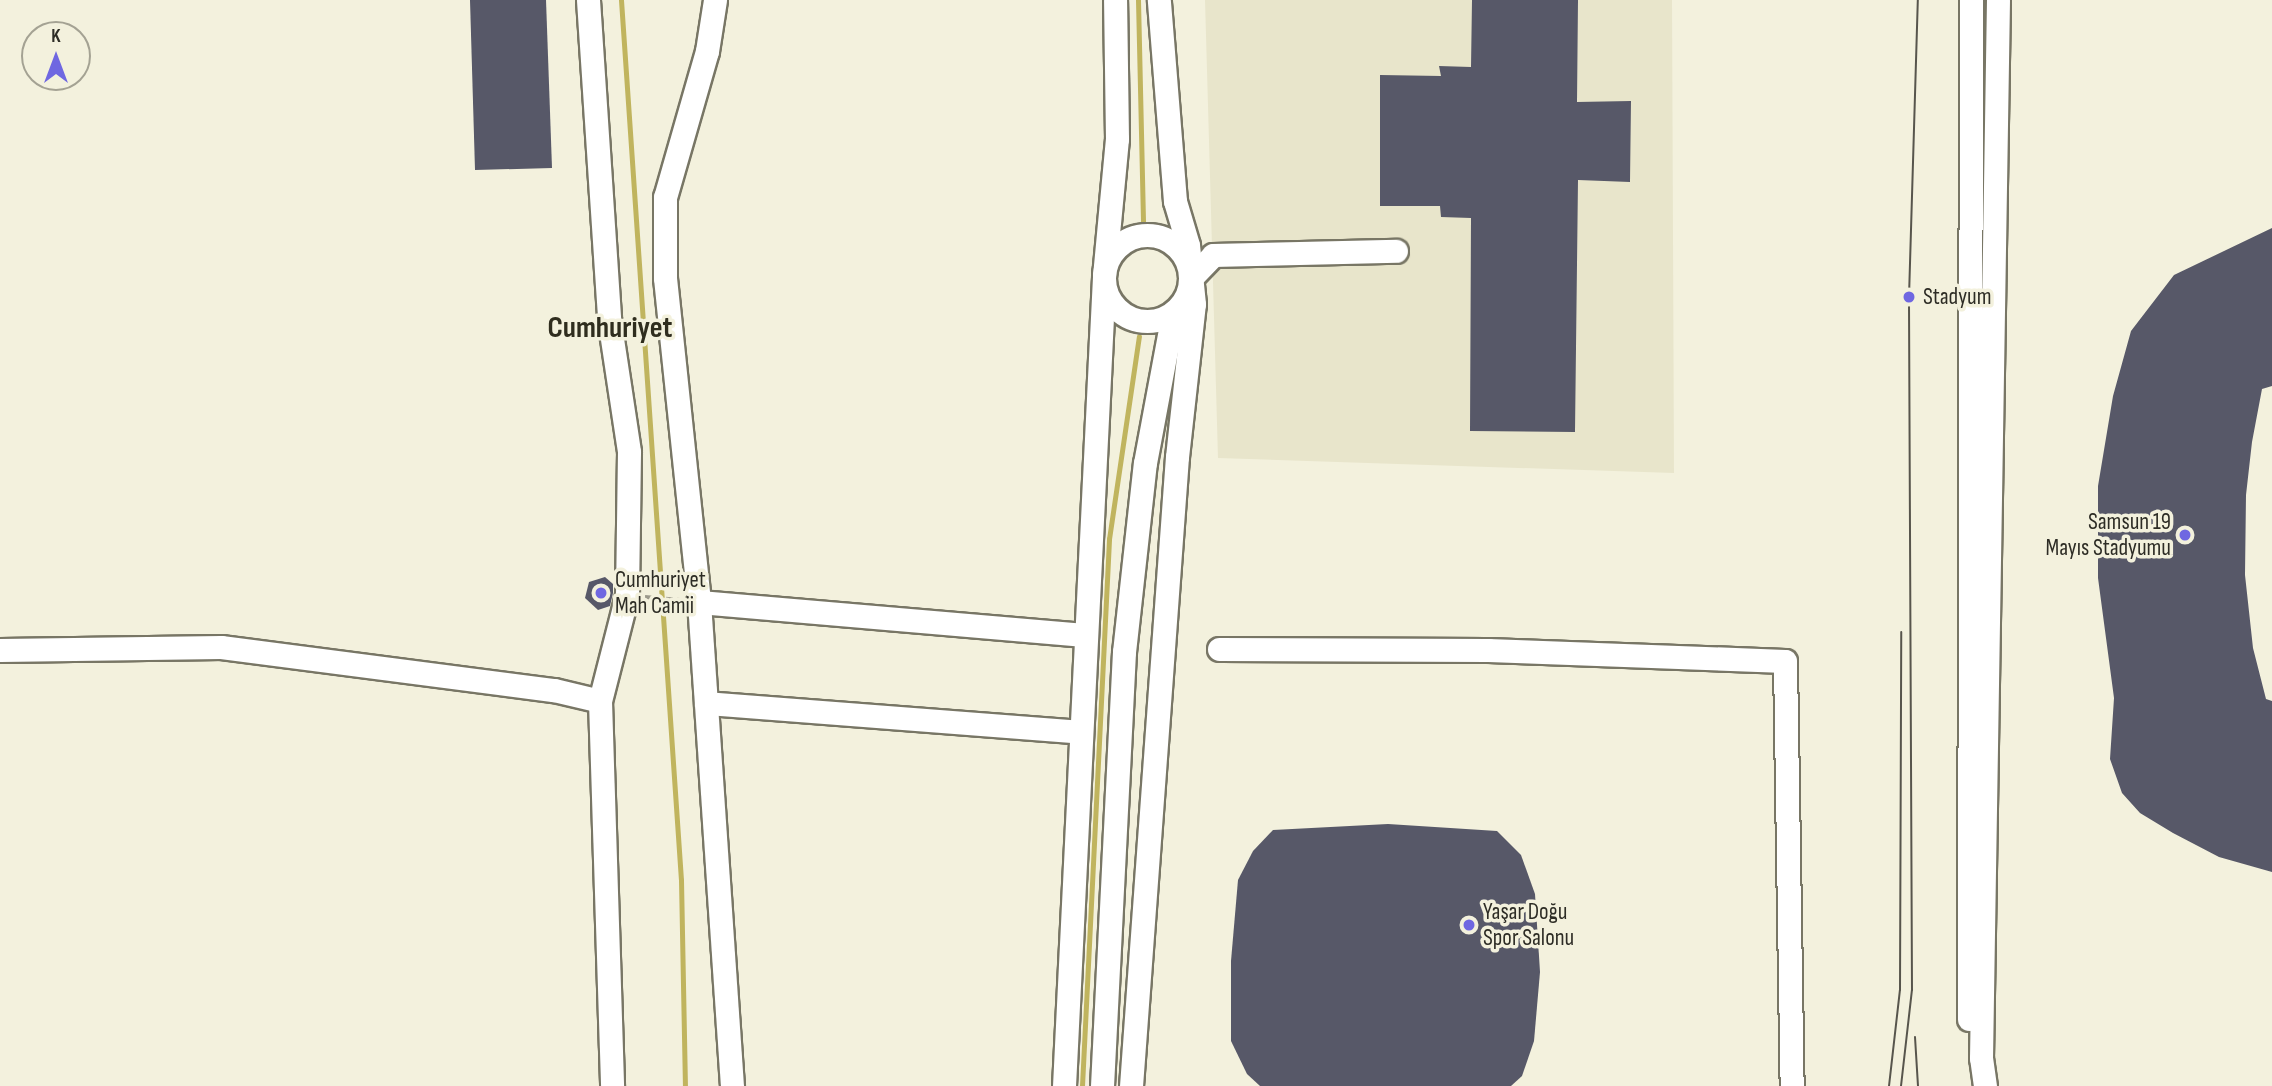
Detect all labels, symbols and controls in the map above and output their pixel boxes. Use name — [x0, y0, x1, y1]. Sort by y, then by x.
north arrow — [21, 21, 91, 91]
text: K — [51, 25, 61, 48]
place label: Stadyum — [1923, 283, 1991, 311]
marker: Stadyum — [1901, 289, 1917, 305]
district label: Cumhuriyet — [548, 310, 672, 346]
place label: Samsun 19 Mayıs Stadyumu — [2046, 508, 2171, 562]
marker: Samsun 19 Mayıs Stadyumu — [2177, 527, 2193, 543]
place label: Cumhuriyet Mah Camii — [615, 566, 706, 620]
marker: Cumhuriyet Mah Camii — [593, 585, 609, 601]
place label: Yaşar Doğu Spor Salonu — [1483, 898, 1574, 952]
marker: Yaşar Doğu Spor Salonu — [1461, 917, 1477, 933]

